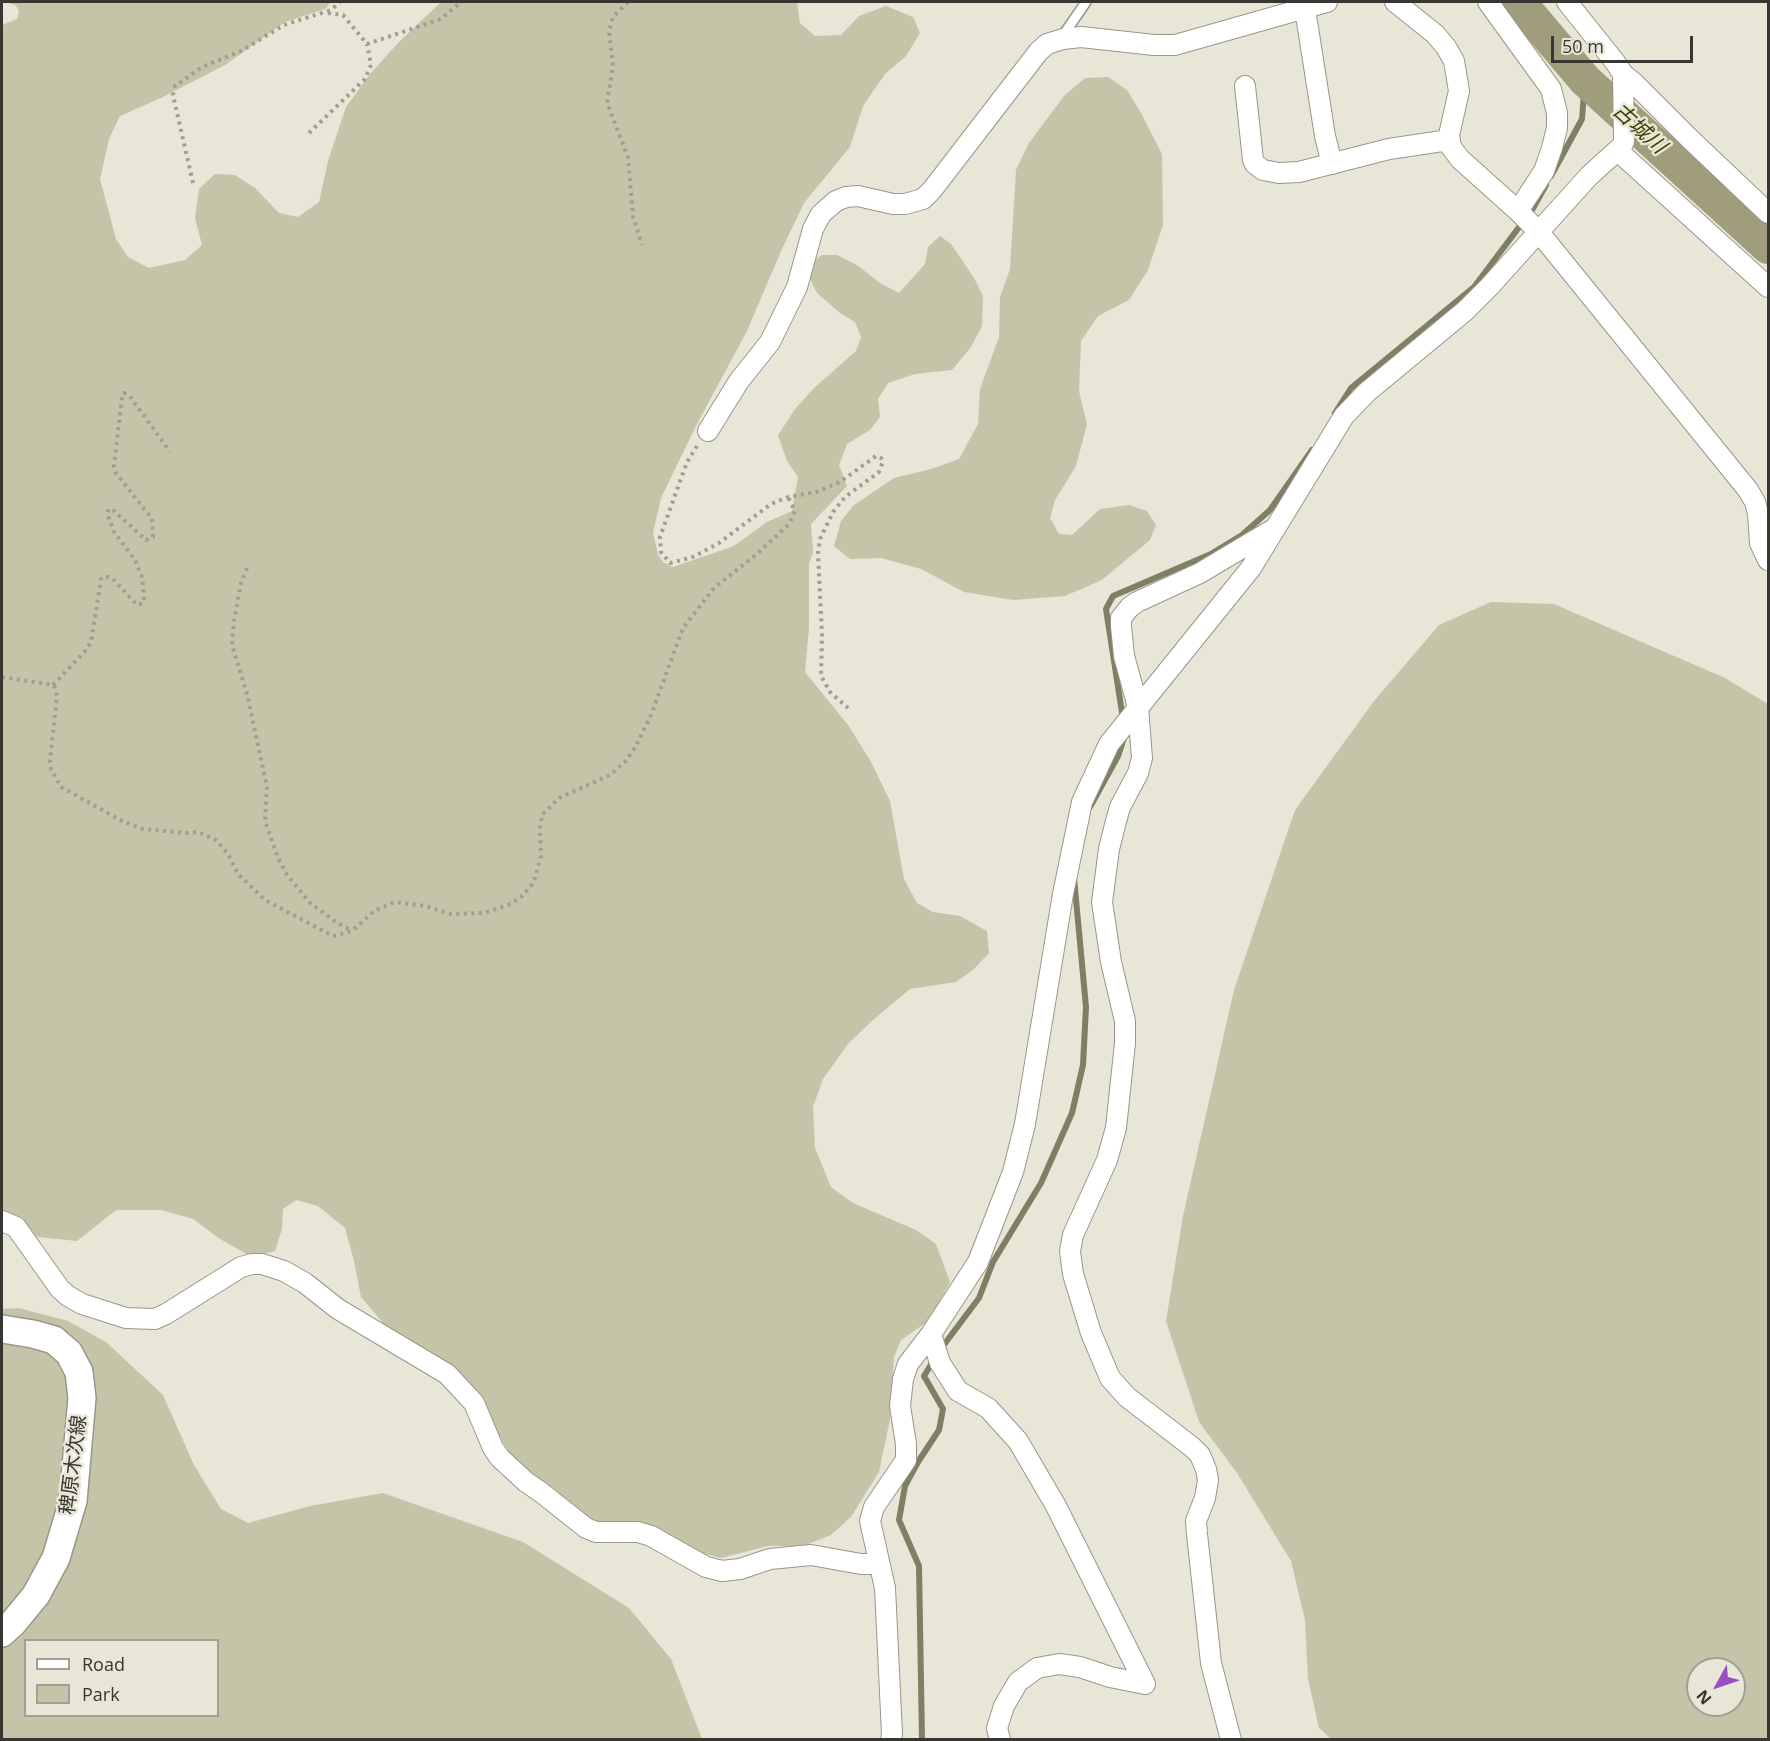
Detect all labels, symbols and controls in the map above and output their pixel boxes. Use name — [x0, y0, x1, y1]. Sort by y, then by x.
scale bar — [1554, 24, 1696, 62]
text: 50 m — [1562, 34, 1604, 58]
water label: 古城川 — [1607, 99, 1671, 159]
street label: 稗原木次線 — [56, 1414, 92, 1516]
legend — [24, 1639, 219, 1717]
text: Road — [82, 1652, 125, 1676]
north arrow — [1686, 1657, 1746, 1717]
text: Park — [82, 1682, 120, 1706]
text: N — [1691, 1685, 1716, 1709]

